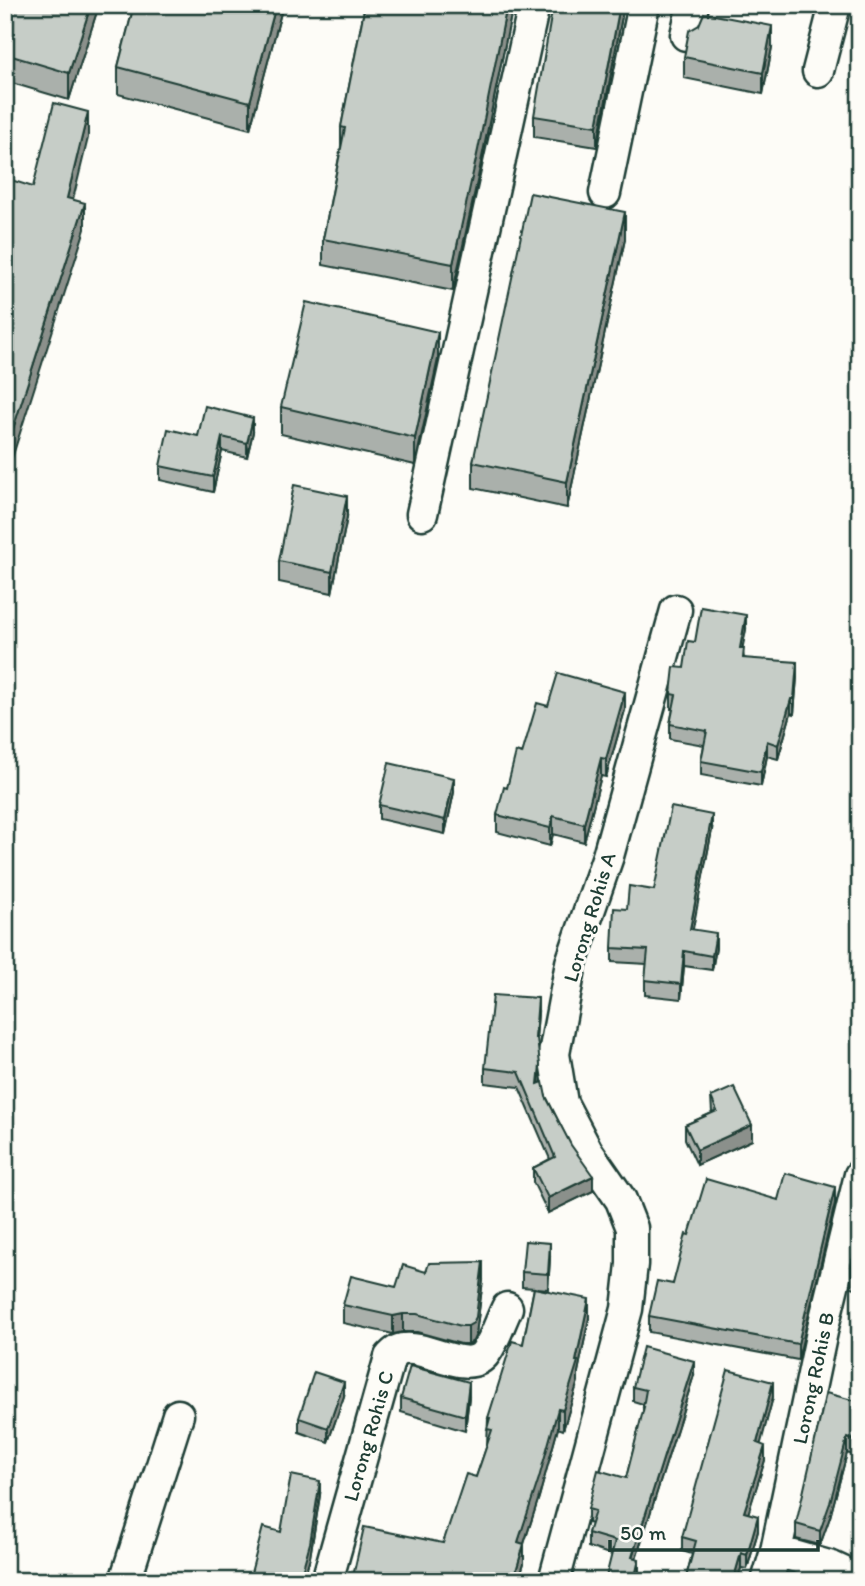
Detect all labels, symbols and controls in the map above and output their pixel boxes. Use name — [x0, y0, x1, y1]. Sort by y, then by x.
street label: Lorong Rohis A — [557, 848, 621, 985]
street label: Lorong Rohis B — [787, 1310, 839, 1446]
street label: Lorong Rohis C — [337, 1368, 399, 1504]
scale bar — [610, 1509, 818, 1553]
text: 50 m — [620, 1520, 667, 1545]

